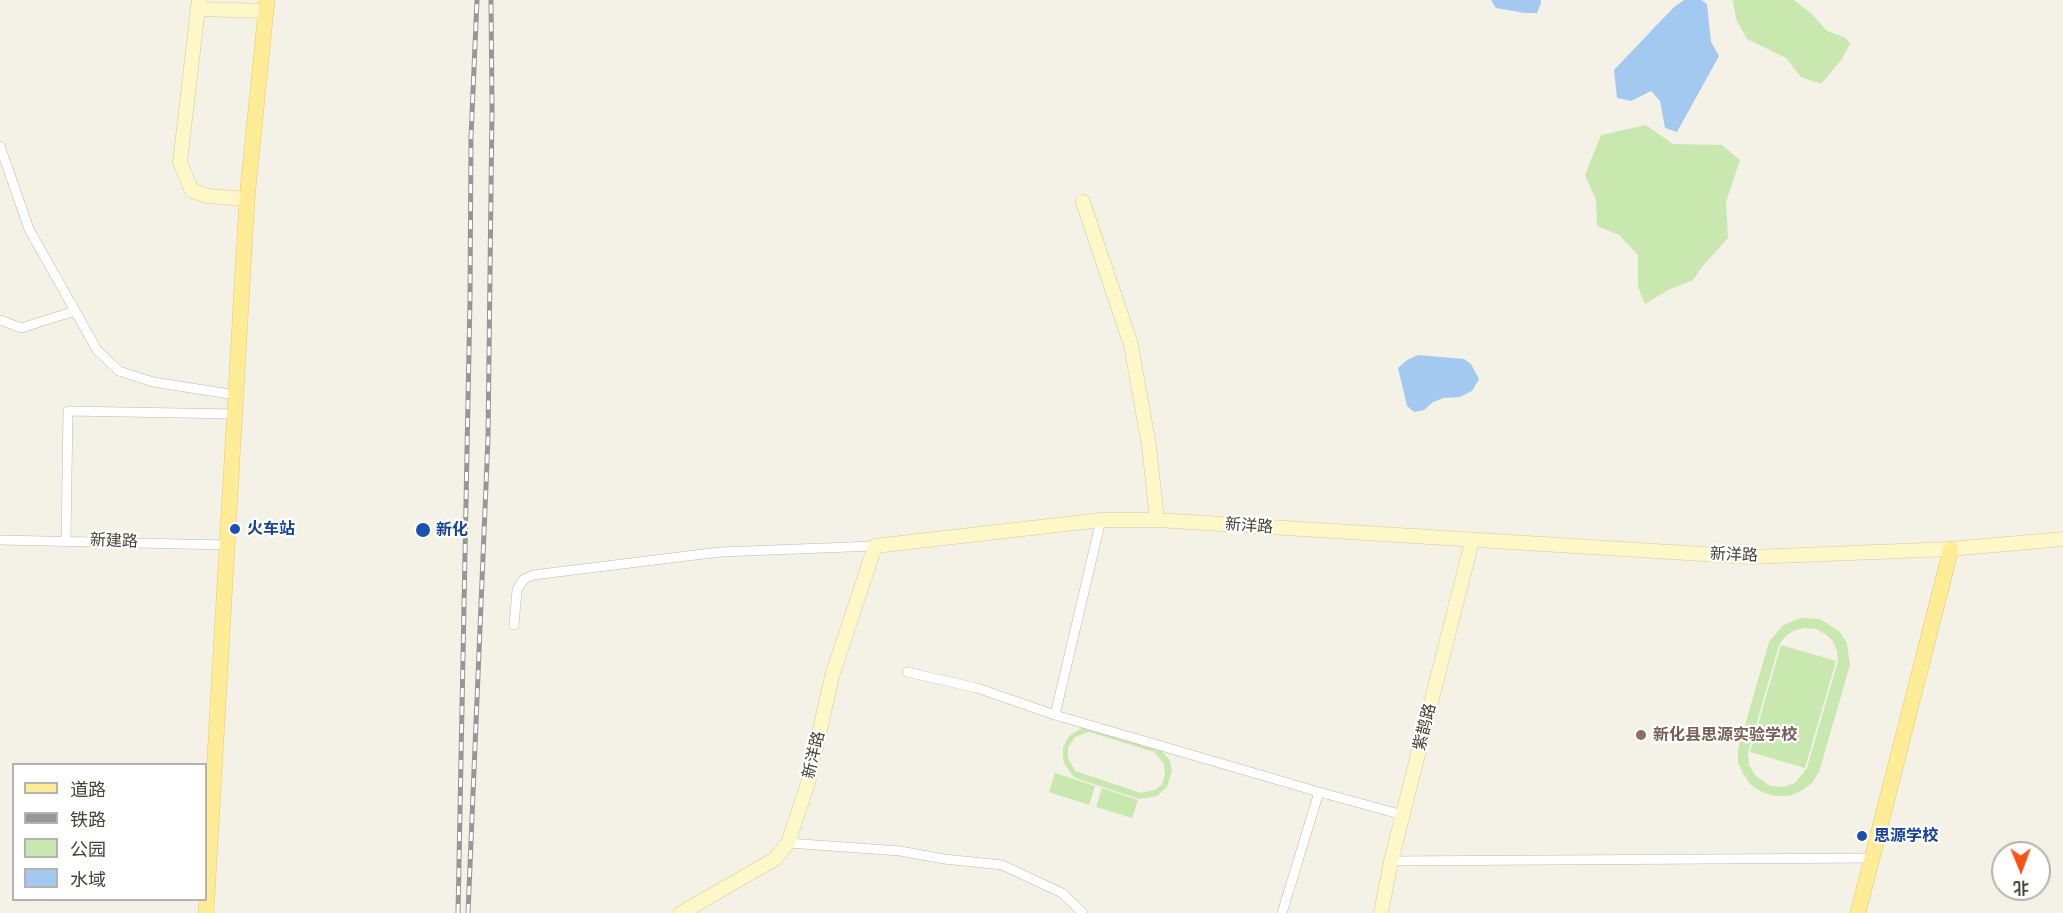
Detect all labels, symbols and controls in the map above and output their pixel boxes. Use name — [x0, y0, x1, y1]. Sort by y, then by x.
street label: 新洋路 — [1224, 515, 1274, 537]
place label: 火车站 — [247, 519, 295, 539]
place label: 新化 — [436, 520, 468, 540]
marker: 新化 — [414, 521, 432, 539]
marker: 火车站 — [228, 522, 242, 536]
street label: 新建路 — [90, 531, 138, 551]
street label: 新洋路 — [1710, 545, 1758, 565]
street label: 紫鹊路 — [1410, 701, 1440, 753]
place label: 新化县思源实验学校 — [1653, 725, 1797, 745]
marker: 新化县思源实验学校 — [1634, 728, 1648, 742]
street label: 新洋路 — [799, 729, 829, 781]
legend — [12, 763, 207, 901]
text: 道路 — [70, 779, 106, 801]
text: 铁路 — [70, 809, 106, 831]
place label: 思源学校 — [1874, 826, 1938, 846]
marker: 思源学校 — [1855, 829, 1869, 843]
text: 公园 — [70, 839, 106, 861]
north arrow — [1991, 841, 2051, 901]
text: 水域 — [70, 869, 106, 891]
text: 北 — [2013, 878, 2029, 897]

